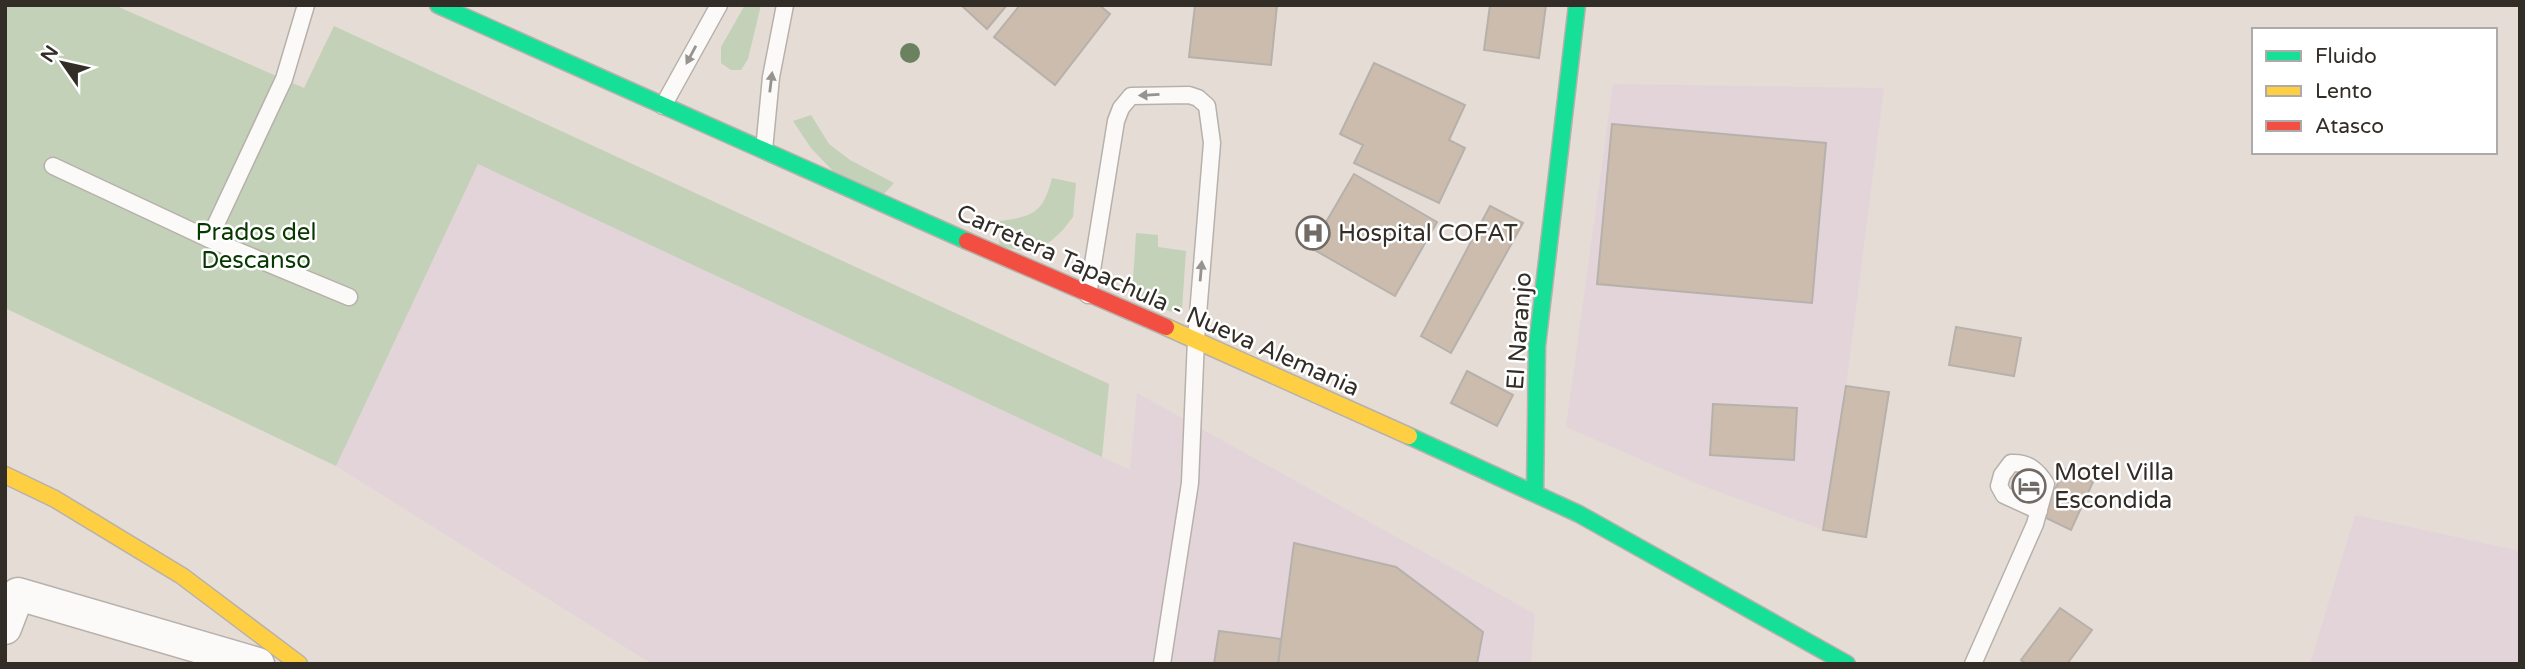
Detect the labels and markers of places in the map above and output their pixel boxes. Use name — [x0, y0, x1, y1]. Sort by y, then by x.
hospital icon: Hospital COFAT — [1294, 214, 1332, 252]
place label: Hospital COFAT — [1338, 219, 1518, 248]
place label: Motel Villa Escondida — [2054, 458, 2174, 515]
hotel icon: Motel Villa Escondida — [2010, 467, 2048, 505]

